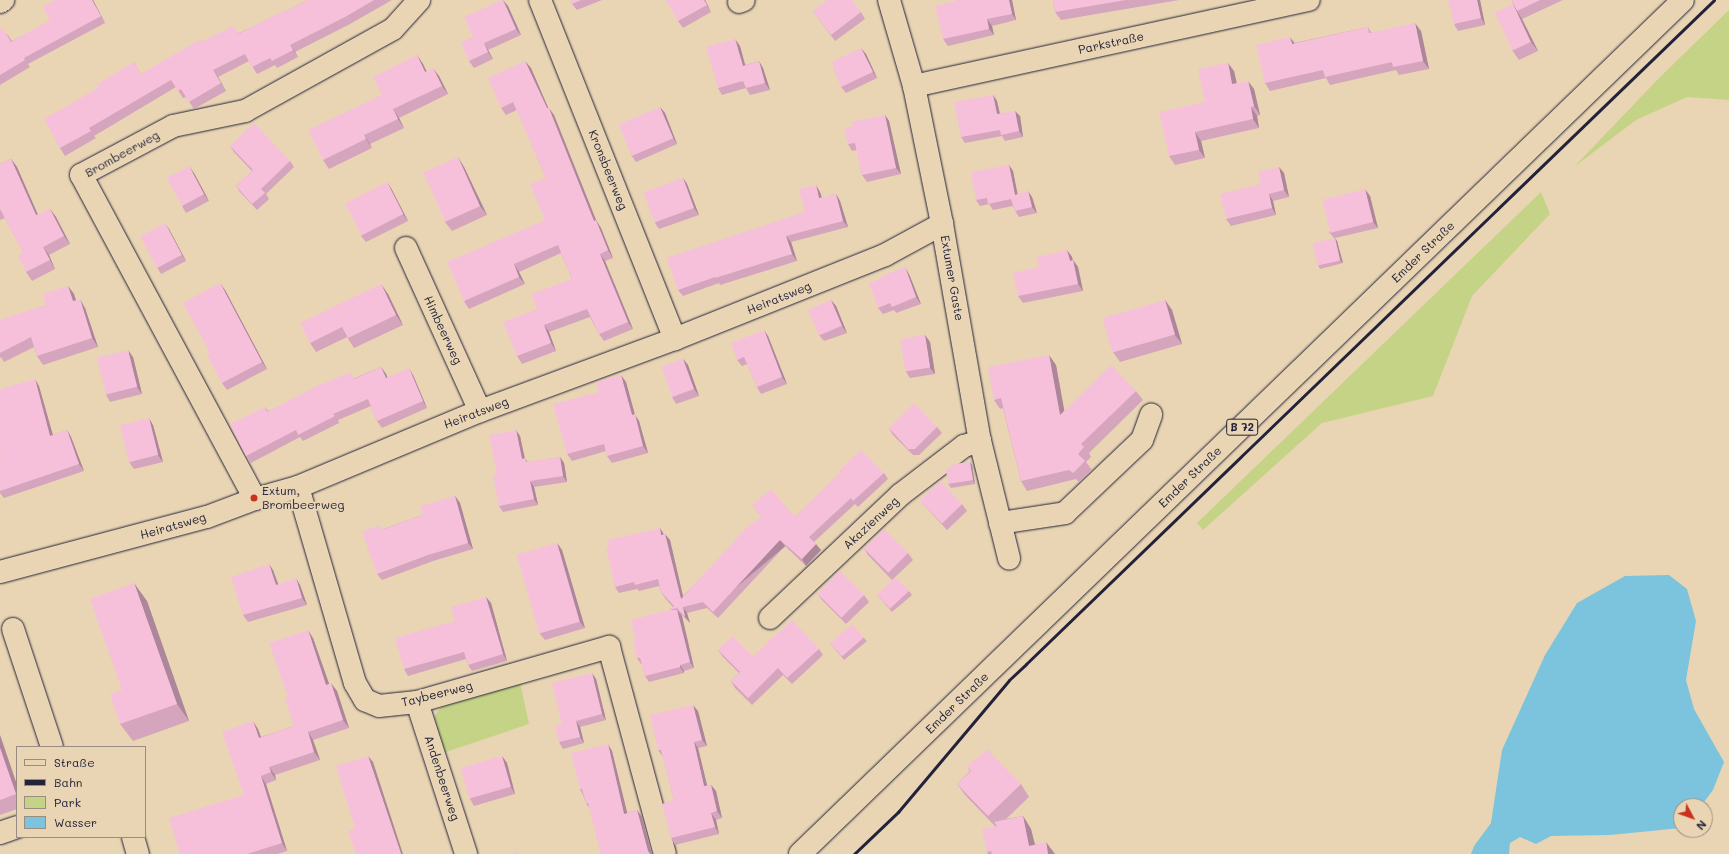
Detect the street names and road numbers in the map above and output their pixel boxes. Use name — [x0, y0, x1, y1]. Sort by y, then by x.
street label: Parkstraße — [1077, 29, 1145, 57]
street label: Brombeerweg — [82, 128, 162, 180]
street label: Kronsbeerweg — [585, 128, 631, 212]
street label: Emder Straße — [1389, 218, 1457, 286]
street label: Extumer Gaste — [937, 234, 967, 322]
street label: Heiratsweg — [745, 279, 813, 317]
street label: Himbeerweg — [421, 293, 465, 367]
street label: Heiratsweg — [442, 394, 510, 432]
road number: B 72 — [1226, 418, 1258, 436]
street label: Emder Straße — [1156, 443, 1224, 511]
street label: Akazienweg — [840, 494, 902, 552]
street label: Heiratsweg — [138, 510, 208, 542]
street label: Emder Straße — [923, 669, 991, 737]
street label: Taybeerweg — [400, 678, 474, 710]
street label: Andenbeerweg — [421, 734, 463, 822]

